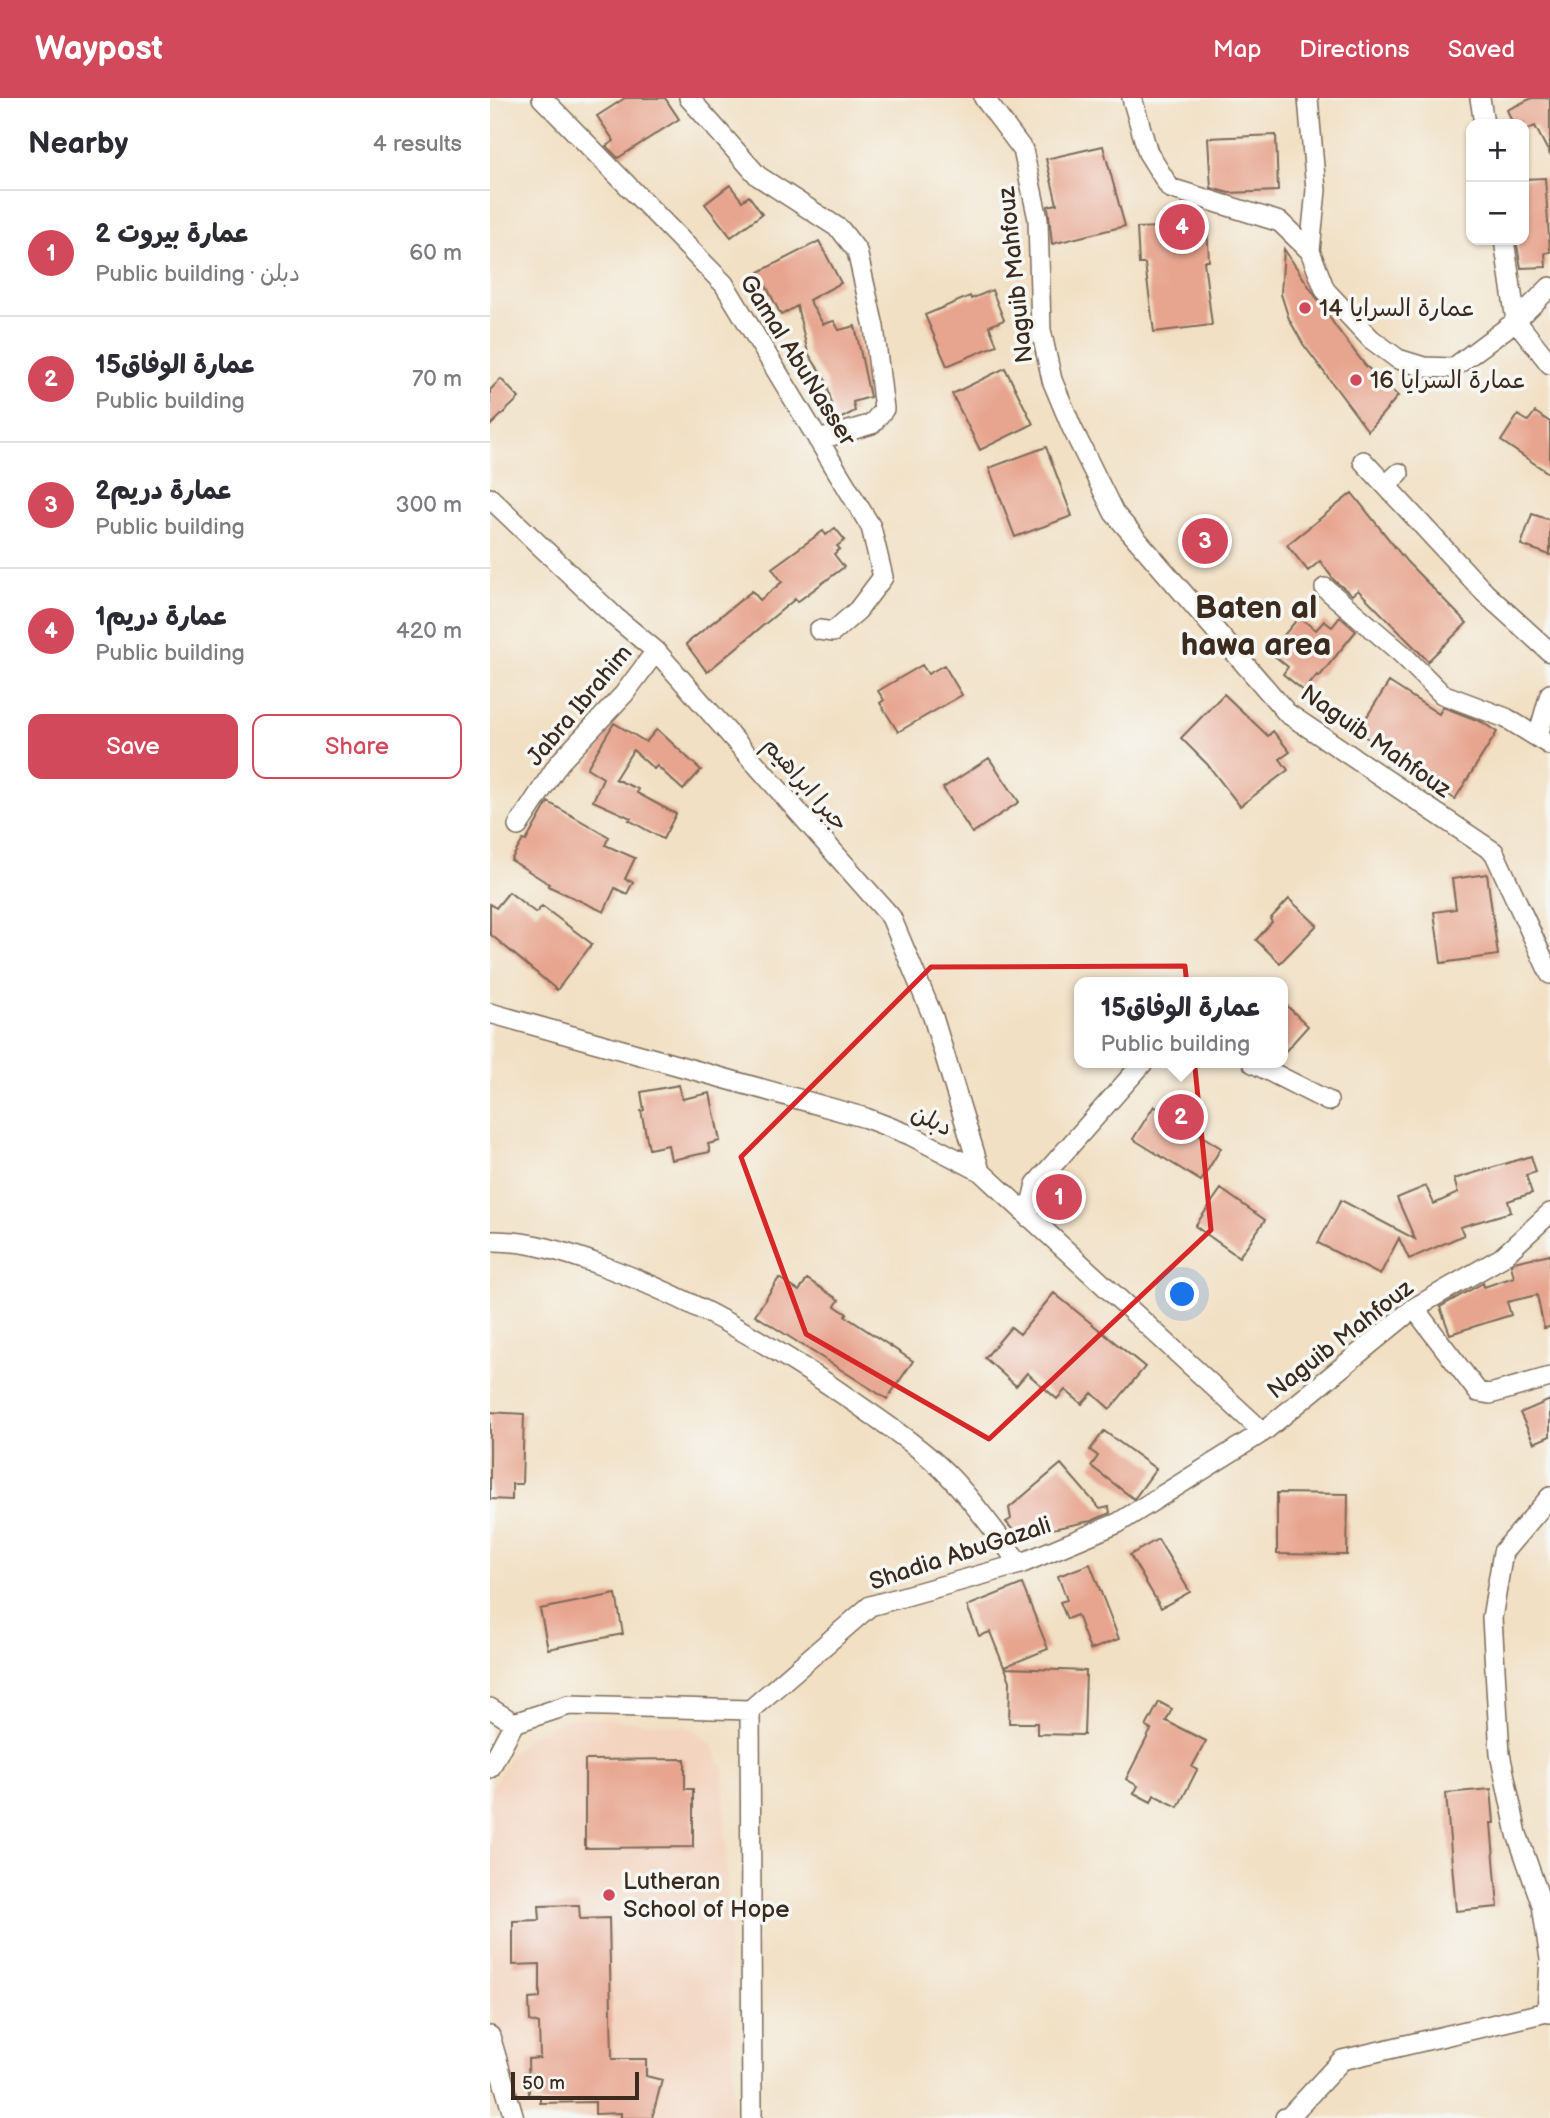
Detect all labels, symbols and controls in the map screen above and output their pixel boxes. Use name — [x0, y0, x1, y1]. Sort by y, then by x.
text: Waypost — [35, 29, 163, 69]
text: Map — [1213, 35, 1261, 64]
text: Directions — [1299, 35, 1410, 64]
text: Saved — [1448, 35, 1515, 64]
map controls — [1466, 119, 1529, 245]
button: + — [1466, 119, 1529, 182]
text: Nearby — [28, 126, 128, 162]
text: 4 results — [373, 130, 462, 158]
button: − — [1466, 182, 1529, 245]
street label: Naguib Mahfouz — [992, 185, 1039, 364]
pin: 4 — [1159, 201, 1205, 253]
text: عمارة بيروت 2 — [95, 219, 250, 250]
text: 1 — [46, 239, 56, 267]
text: 60 m — [409, 239, 462, 267]
text: Public building · دبلن — [95, 260, 300, 288]
street label: Gamal AbuNasser — [733, 269, 862, 452]
place label: عمارة السرايا 14 — [1319, 294, 1476, 323]
marker: عمارة السرايا 14 — [1297, 300, 1313, 316]
text: عمارة الوفاق15 — [95, 350, 256, 381]
text: 2 — [44, 365, 58, 393]
text: 70 m — [412, 365, 462, 393]
place label: عمارة السرايا 16 — [1370, 366, 1527, 395]
marker: عمارة السرايا 16 — [1348, 372, 1364, 388]
text: Public building — [95, 387, 245, 415]
text: عمارة دريم2 — [95, 476, 233, 507]
text: 3 — [44, 491, 58, 519]
text: 300 m — [396, 491, 462, 519]
text: Public building — [95, 513, 245, 541]
pin: 3 — [1182, 515, 1228, 567]
district label: Baten al hawa area — [1181, 589, 1331, 665]
text: عمارة دريم1 — [95, 602, 228, 633]
text: 4 — [44, 617, 58, 645]
text: 420 m — [396, 617, 462, 645]
text: Public building — [95, 639, 245, 667]
street label: Jabra Ibrahim — [520, 639, 638, 772]
street label: Naguib Mahfouz — [1295, 679, 1457, 804]
button: Save — [28, 714, 238, 779]
button: Share — [252, 714, 462, 779]
street label: جبرا ابراهيم — [754, 731, 855, 839]
popup — [1074, 977, 1288, 1068]
text: عمارة الوفاق15 — [1100, 993, 1262, 1024]
text: Public building — [1100, 1030, 1250, 1058]
pin: 2 — [1158, 1091, 1204, 1143]
street label: دبلن — [907, 1098, 957, 1143]
pin: 1 — [1036, 1171, 1082, 1223]
street label: Naguib Mahfouz — [1262, 1273, 1419, 1405]
your location — [1165, 1277, 1199, 1311]
street label: Shadia AbuGazali — [866, 1510, 1055, 1597]
place label: Lutheran School of Hope — [623, 1867, 789, 1924]
marker: Lutheran School of Hope — [601, 1887, 617, 1903]
scale bar — [511, 2069, 639, 2101]
text: 50 m — [522, 2072, 565, 2095]

